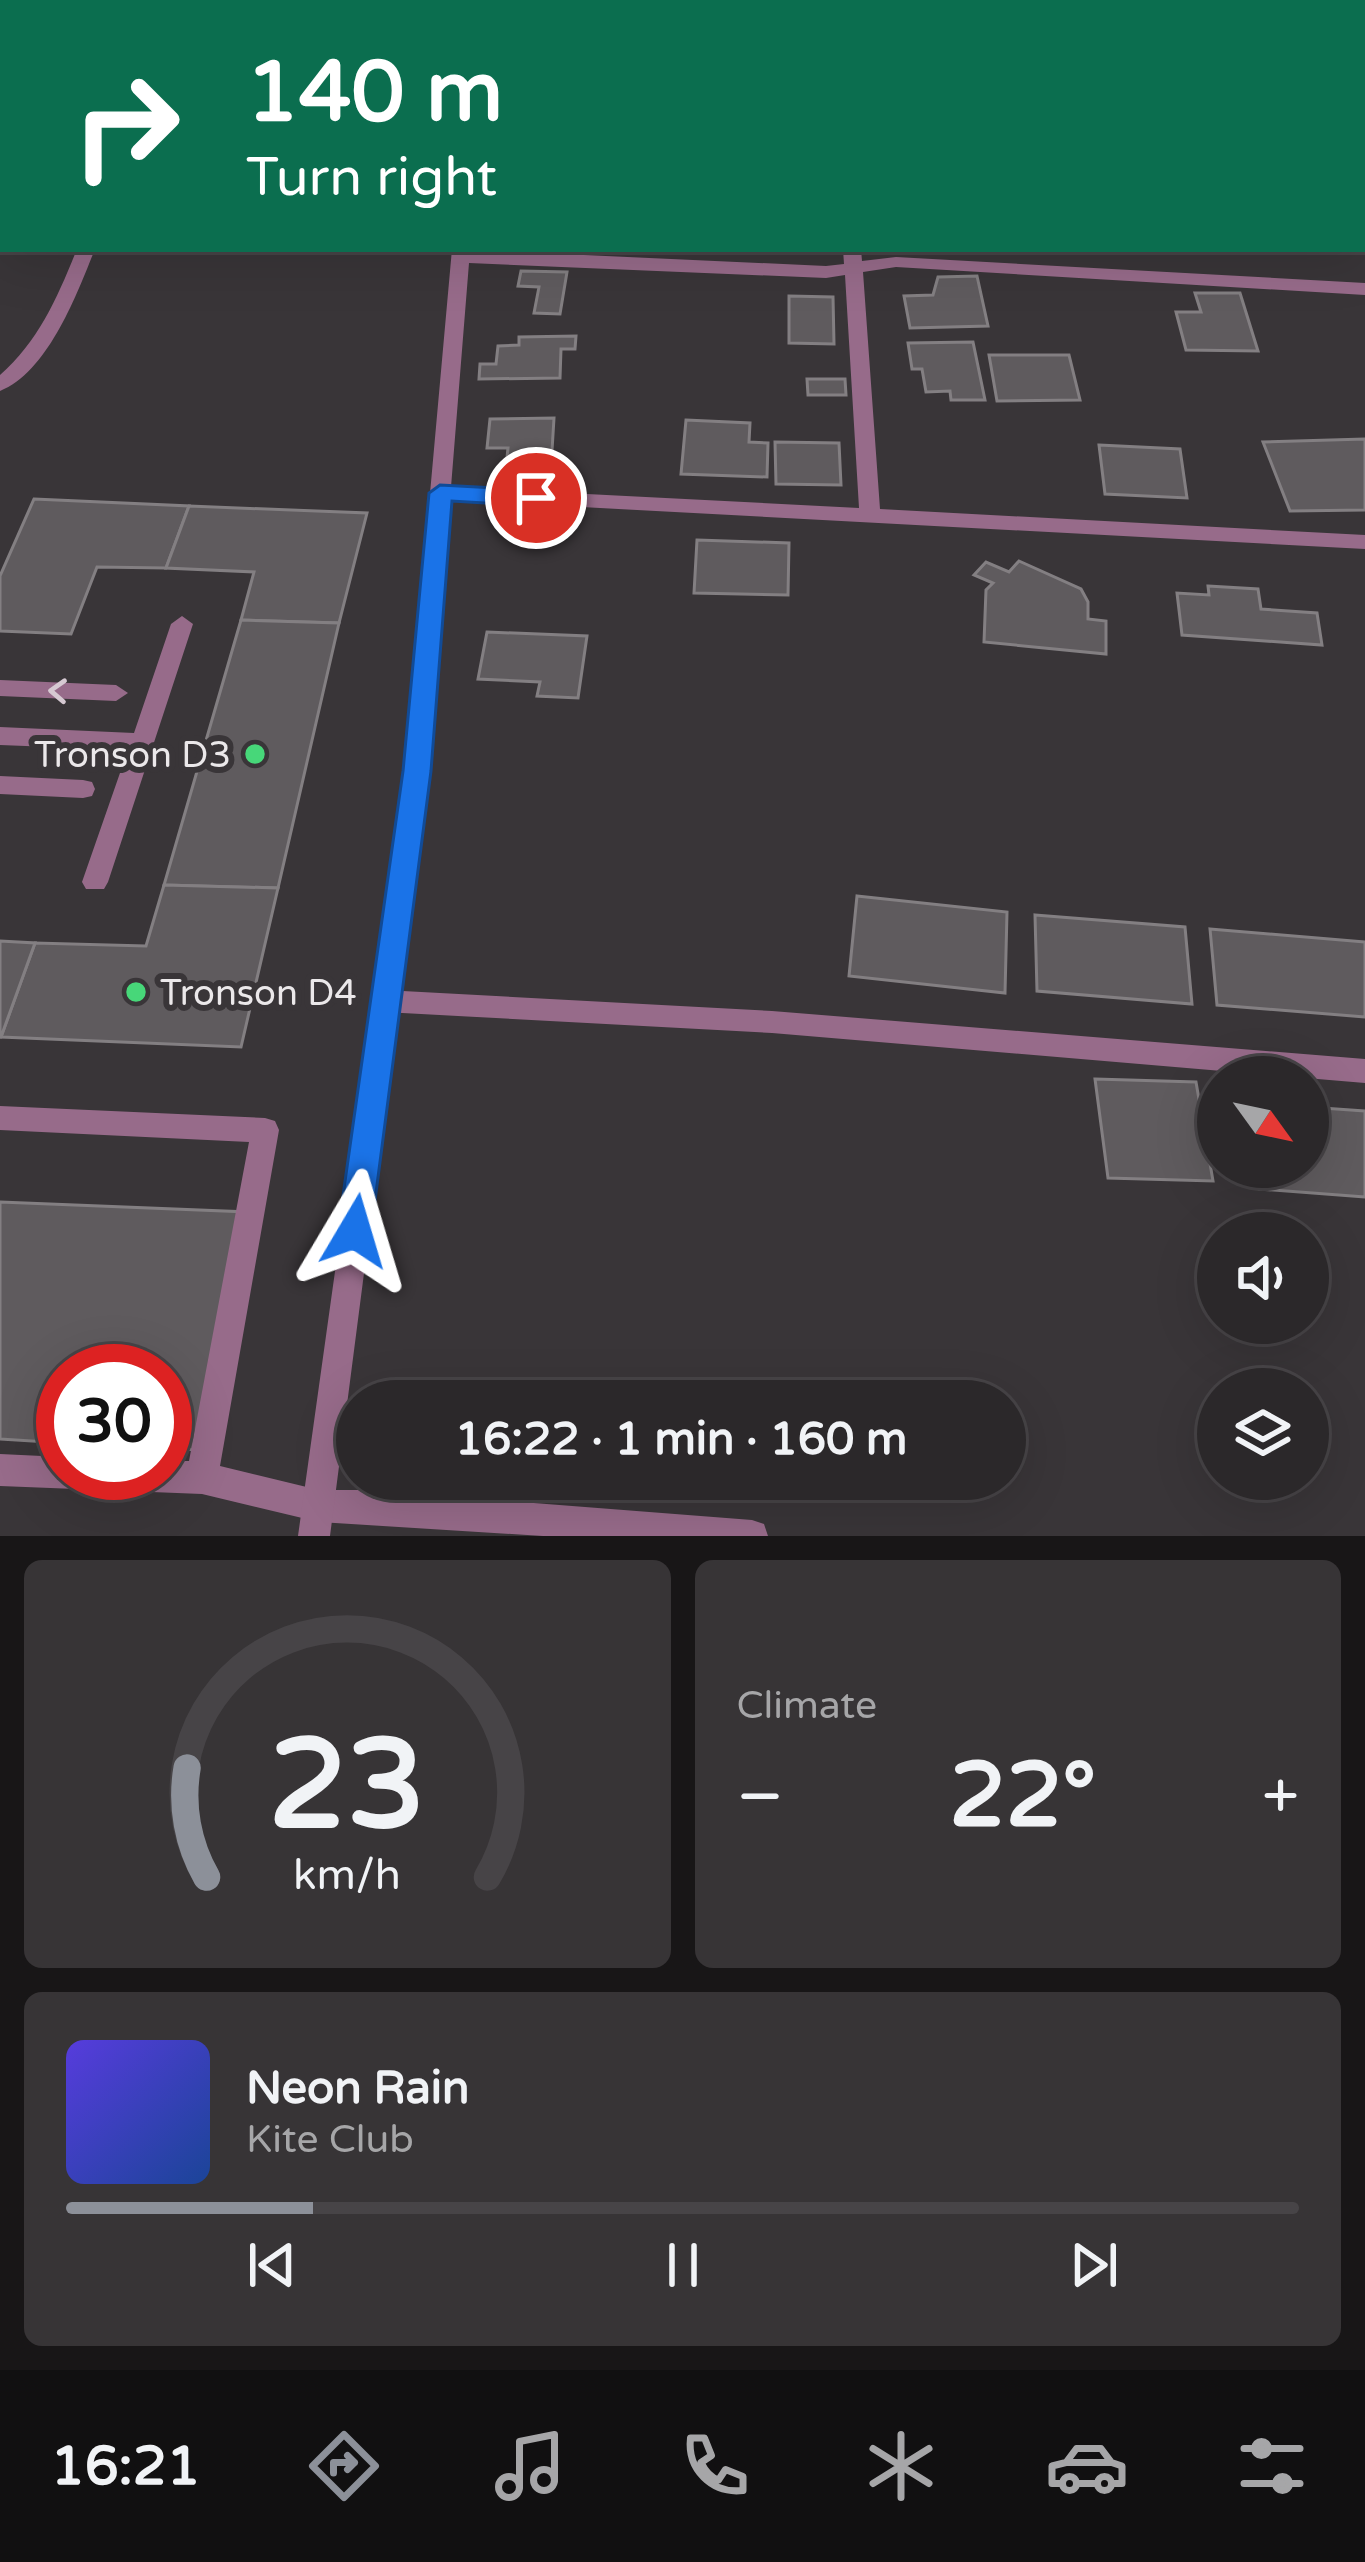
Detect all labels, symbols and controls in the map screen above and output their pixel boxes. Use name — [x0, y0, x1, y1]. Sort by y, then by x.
text: 140 m — [246, 43, 503, 144]
icon: right — [48, 48, 204, 204]
text: Turn right — [246, 145, 497, 210]
pin — [485, 447, 587, 549]
icon: arrive — [503, 465, 569, 531]
one-way arrow — [48, 678, 67, 704]
place label: Tronson D3 — [34, 734, 231, 777]
marker: Tronson D3 — [242, 741, 268, 767]
place label: Tronson D4 — [160, 972, 357, 1015]
marker: Tronson D4 — [123, 979, 149, 1005]
north arrow — [1197, 1056, 1329, 1188]
map controls — [1197, 1056, 1329, 1500]
position arrow — [292, 1168, 418, 1294]
button: sound — [1197, 1212, 1329, 1344]
speed limit sign: 30 — [36, 1344, 192, 1500]
button: layers — [1197, 1368, 1329, 1500]
text: 16:22 · 1 min · 160 m — [455, 1413, 907, 1467]
text: Climate — [737, 1682, 877, 1729]
text: 23 — [269, 1711, 426, 1862]
text: 22° — [949, 1742, 1096, 1851]
text: − — [737, 1757, 784, 1837]
text: + — [1262, 1757, 1299, 1837]
text: km/h — [293, 1850, 401, 1901]
text: Neon Rain — [246, 2062, 469, 2116]
text: Kite Club — [246, 2116, 414, 2163]
icon: previous — [239, 2232, 305, 2298]
icon: pause — [650, 2232, 716, 2298]
icon: next — [1061, 2232, 1127, 2298]
icon: directions — [302, 2424, 386, 2508]
icon: music — [488, 2424, 572, 2508]
icon: phone — [673, 2424, 757, 2508]
icon: climate — [859, 2424, 943, 2508]
icon: car — [1045, 2424, 1129, 2508]
icon: filters — [1230, 2424, 1314, 2508]
text: 16:21 — [51, 2434, 201, 2499]

